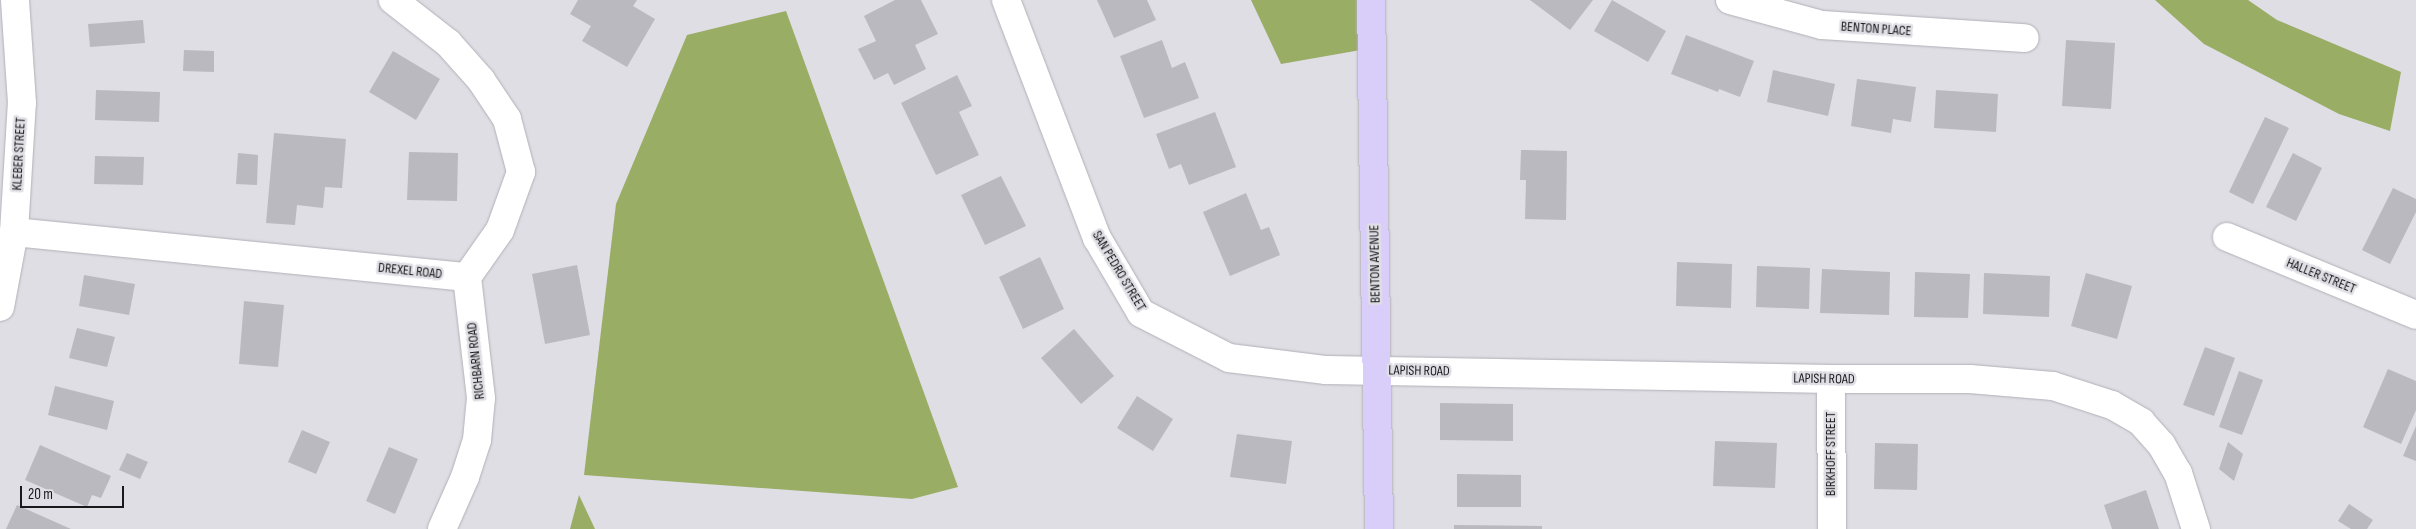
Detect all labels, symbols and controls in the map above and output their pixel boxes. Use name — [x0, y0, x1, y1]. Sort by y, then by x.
street label: BENTON PLACE — [1840, 18, 1912, 40]
street label: KLEBER STREET — [9, 117, 29, 191]
street label: BENTON AVENUE — [1366, 225, 1384, 303]
street label: SAN PEDRO STREET — [1088, 228, 1150, 314]
street label: HALLER STREET — [2284, 255, 2358, 297]
street label: DREXEL ROAD — [377, 259, 443, 283]
street label: RICHBARN ROAD — [464, 322, 488, 400]
street label: LAPISH ROAD — [1388, 362, 1450, 380]
street label: LAPISH ROAD — [1793, 370, 1855, 388]
street label: BIRKHOFF STREET — [1823, 412, 1839, 496]
scale bar — [22, 476, 126, 508]
text: 20 m — [28, 485, 53, 504]

